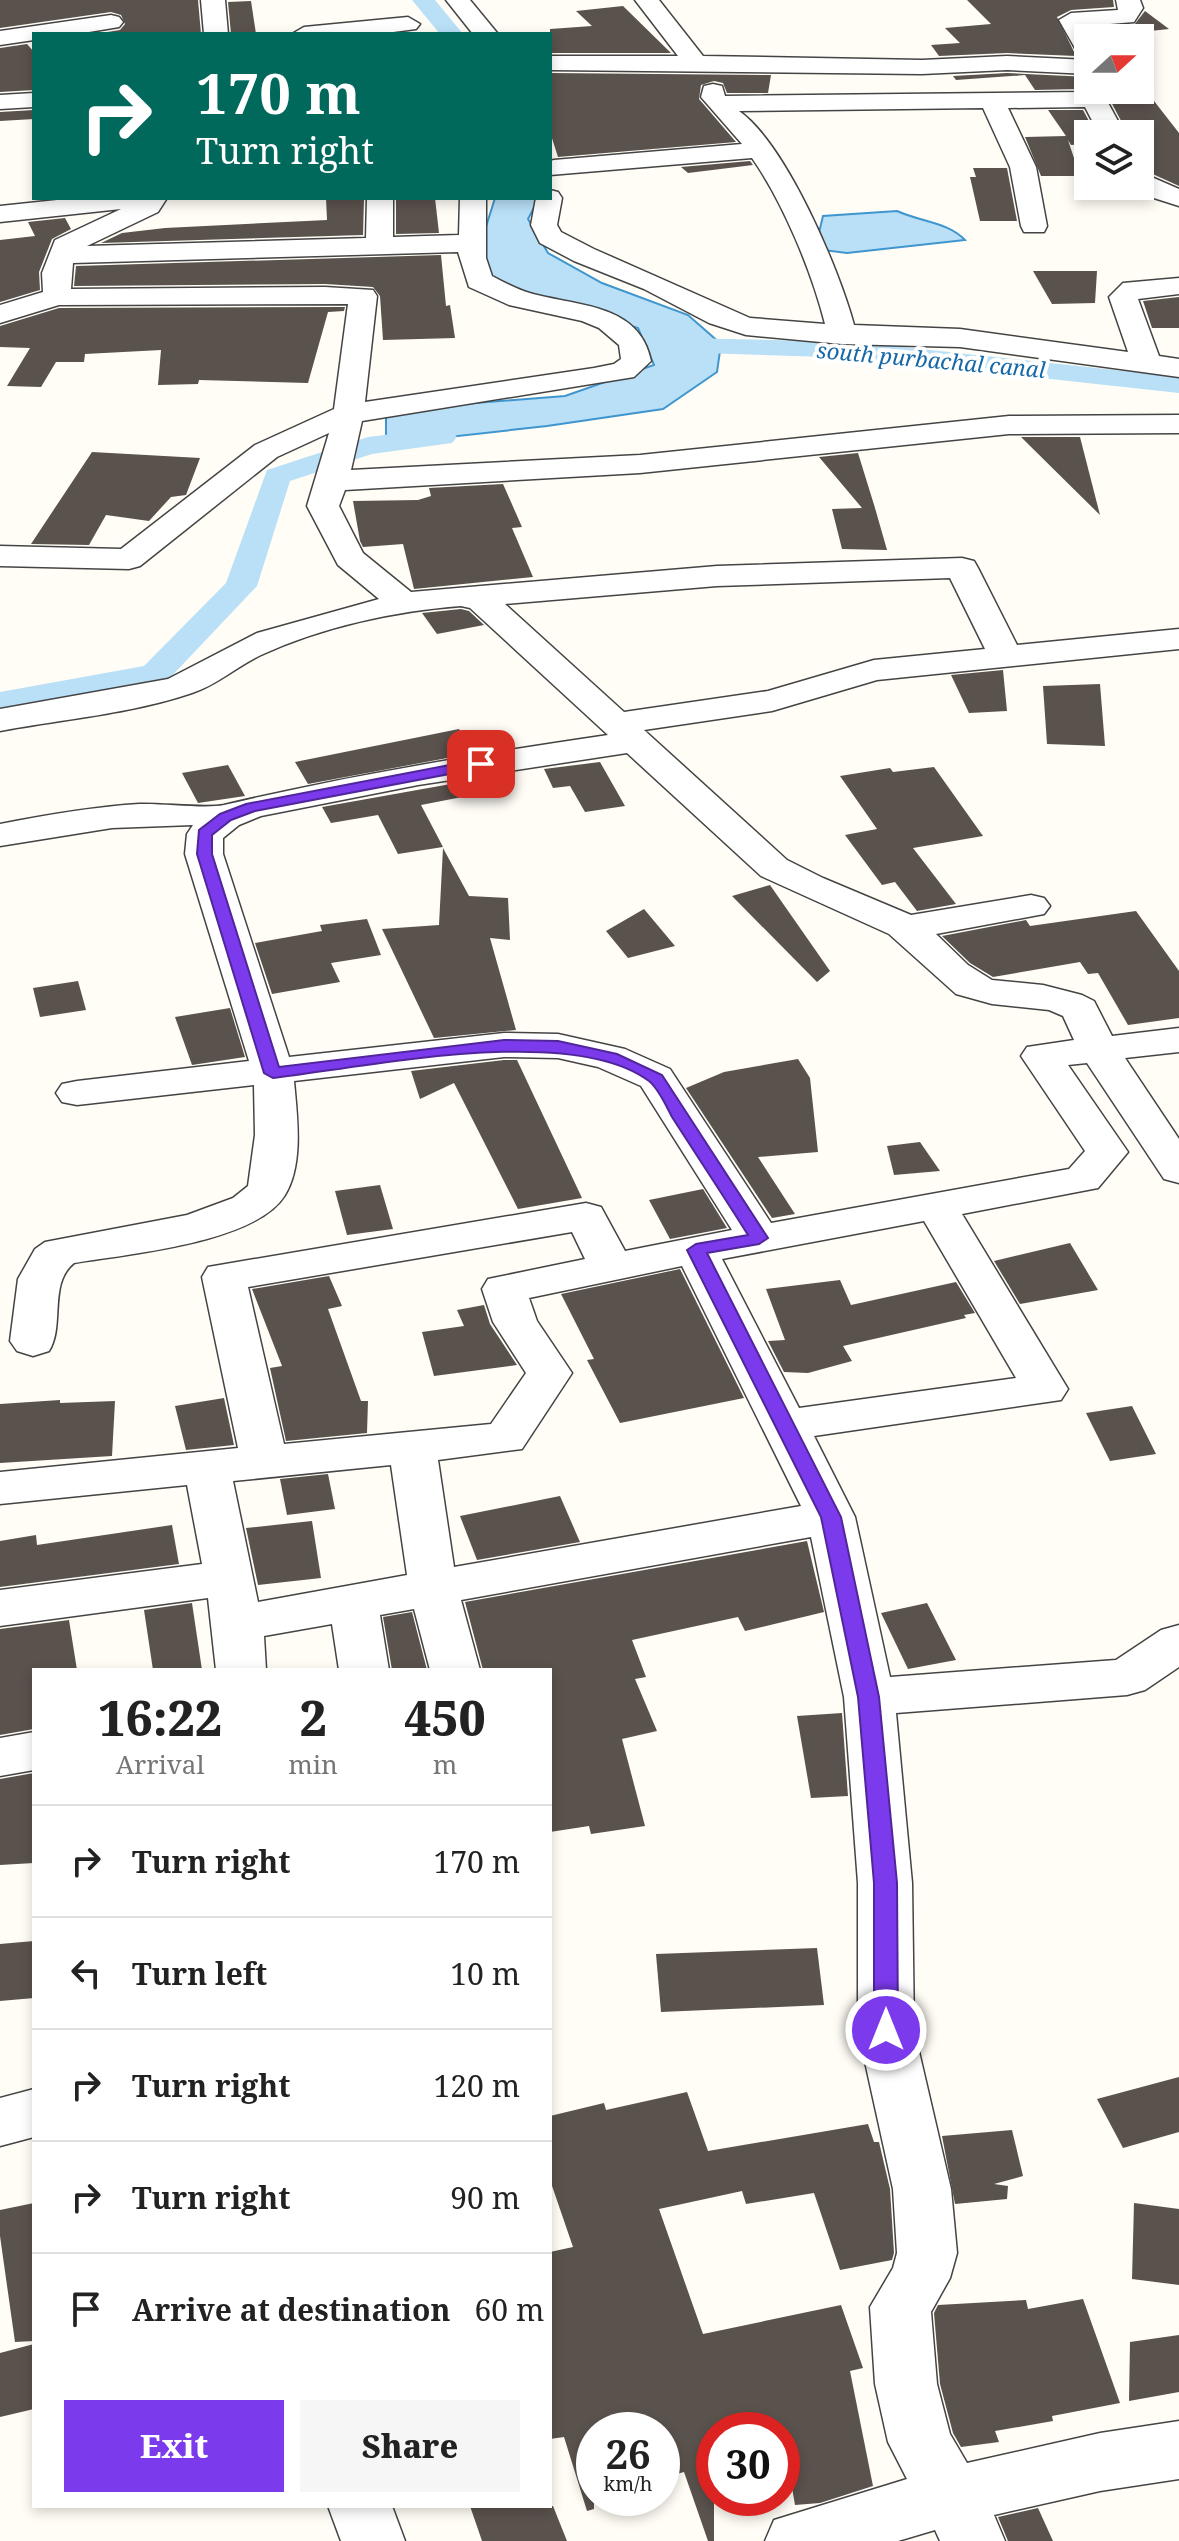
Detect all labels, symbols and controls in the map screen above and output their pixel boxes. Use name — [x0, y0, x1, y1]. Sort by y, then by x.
north arrow — [1074, 24, 1154, 104]
map controls — [1074, 24, 1154, 200]
text: 170 m — [196, 54, 361, 130]
icon: right — [64, 64, 168, 168]
button: layers — [1074, 120, 1154, 200]
text: Turn right — [196, 126, 374, 175]
water label: south purbachal canal — [816, 334, 1047, 384]
pin — [447, 730, 515, 798]
icon: arrive — [459, 742, 503, 786]
text: 16:22 — [98, 1685, 222, 1750]
text: 2 — [299, 1685, 327, 1750]
text: 450 — [404, 1685, 486, 1750]
text: Arrival — [116, 1746, 205, 1782]
text: min — [288, 1746, 338, 1782]
text: m — [433, 1746, 457, 1782]
icon: right — [64, 1839, 108, 1883]
text: Turn right — [132, 1841, 290, 1882]
text: 170 m — [434, 1841, 520, 1882]
icon: left — [64, 1951, 108, 1995]
text: Turn left — [132, 1953, 267, 1994]
text: 10 m — [450, 1953, 520, 1994]
position arrow — [844, 1988, 928, 2072]
icon: right — [64, 2063, 108, 2107]
text: Turn right — [132, 2065, 290, 2106]
text: 120 m — [434, 2065, 520, 2106]
icon: right — [64, 2175, 108, 2219]
text: Turn right — [132, 2177, 290, 2218]
text: 90 m — [450, 2177, 520, 2218]
icon: arrive — [64, 2287, 108, 2331]
text: Arrive at destination — [132, 2289, 451, 2330]
text: 60 m — [475, 2289, 544, 2330]
button: Exit — [64, 2400, 284, 2492]
button: Share — [300, 2400, 520, 2492]
speed limit sign: 30 — [696, 2412, 800, 2516]
text: 26 — [605, 2426, 651, 2481]
text: km/h — [603, 2470, 653, 2497]

